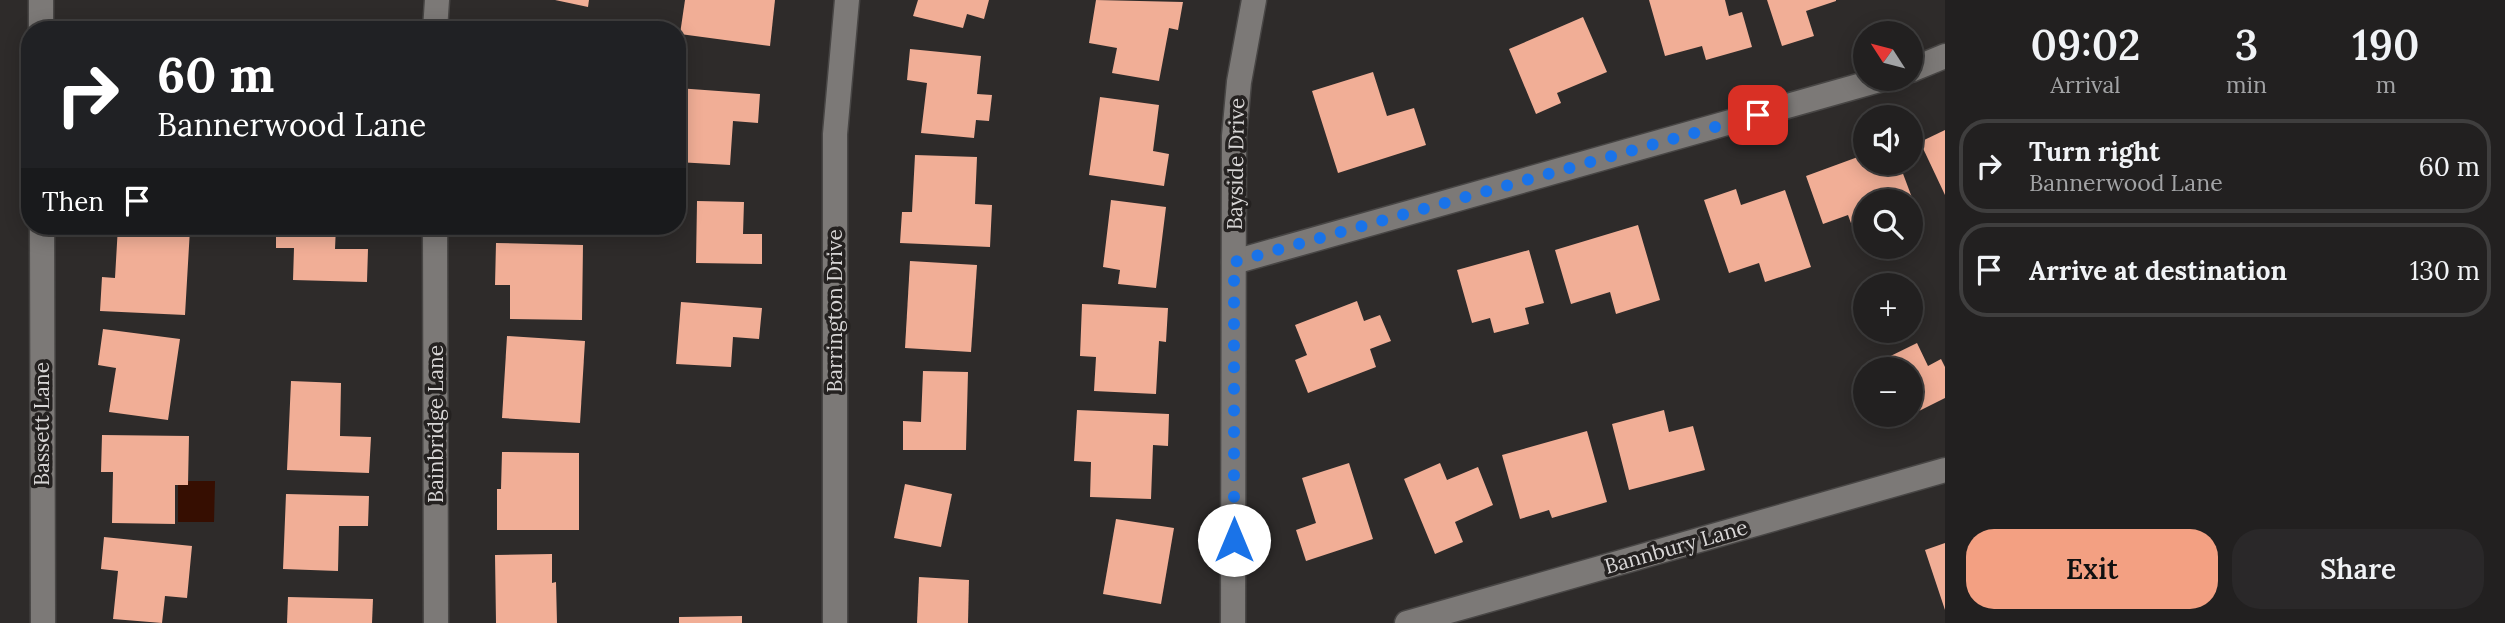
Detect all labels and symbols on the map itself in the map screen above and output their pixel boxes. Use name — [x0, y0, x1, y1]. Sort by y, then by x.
north arrow — [1853, 21, 1923, 91]
pin — [1728, 85, 1788, 145]
street label: Bayside Drive — [1221, 98, 1250, 230]
street label: Barrington Drive — [821, 229, 848, 393]
street label: Bainbridge Lane — [422, 345, 449, 503]
street label: Bassett Lane — [28, 362, 55, 486]
position arrow — [1197, 503, 1271, 577]
street label: Bannbury Lane — [1601, 513, 1751, 580]

